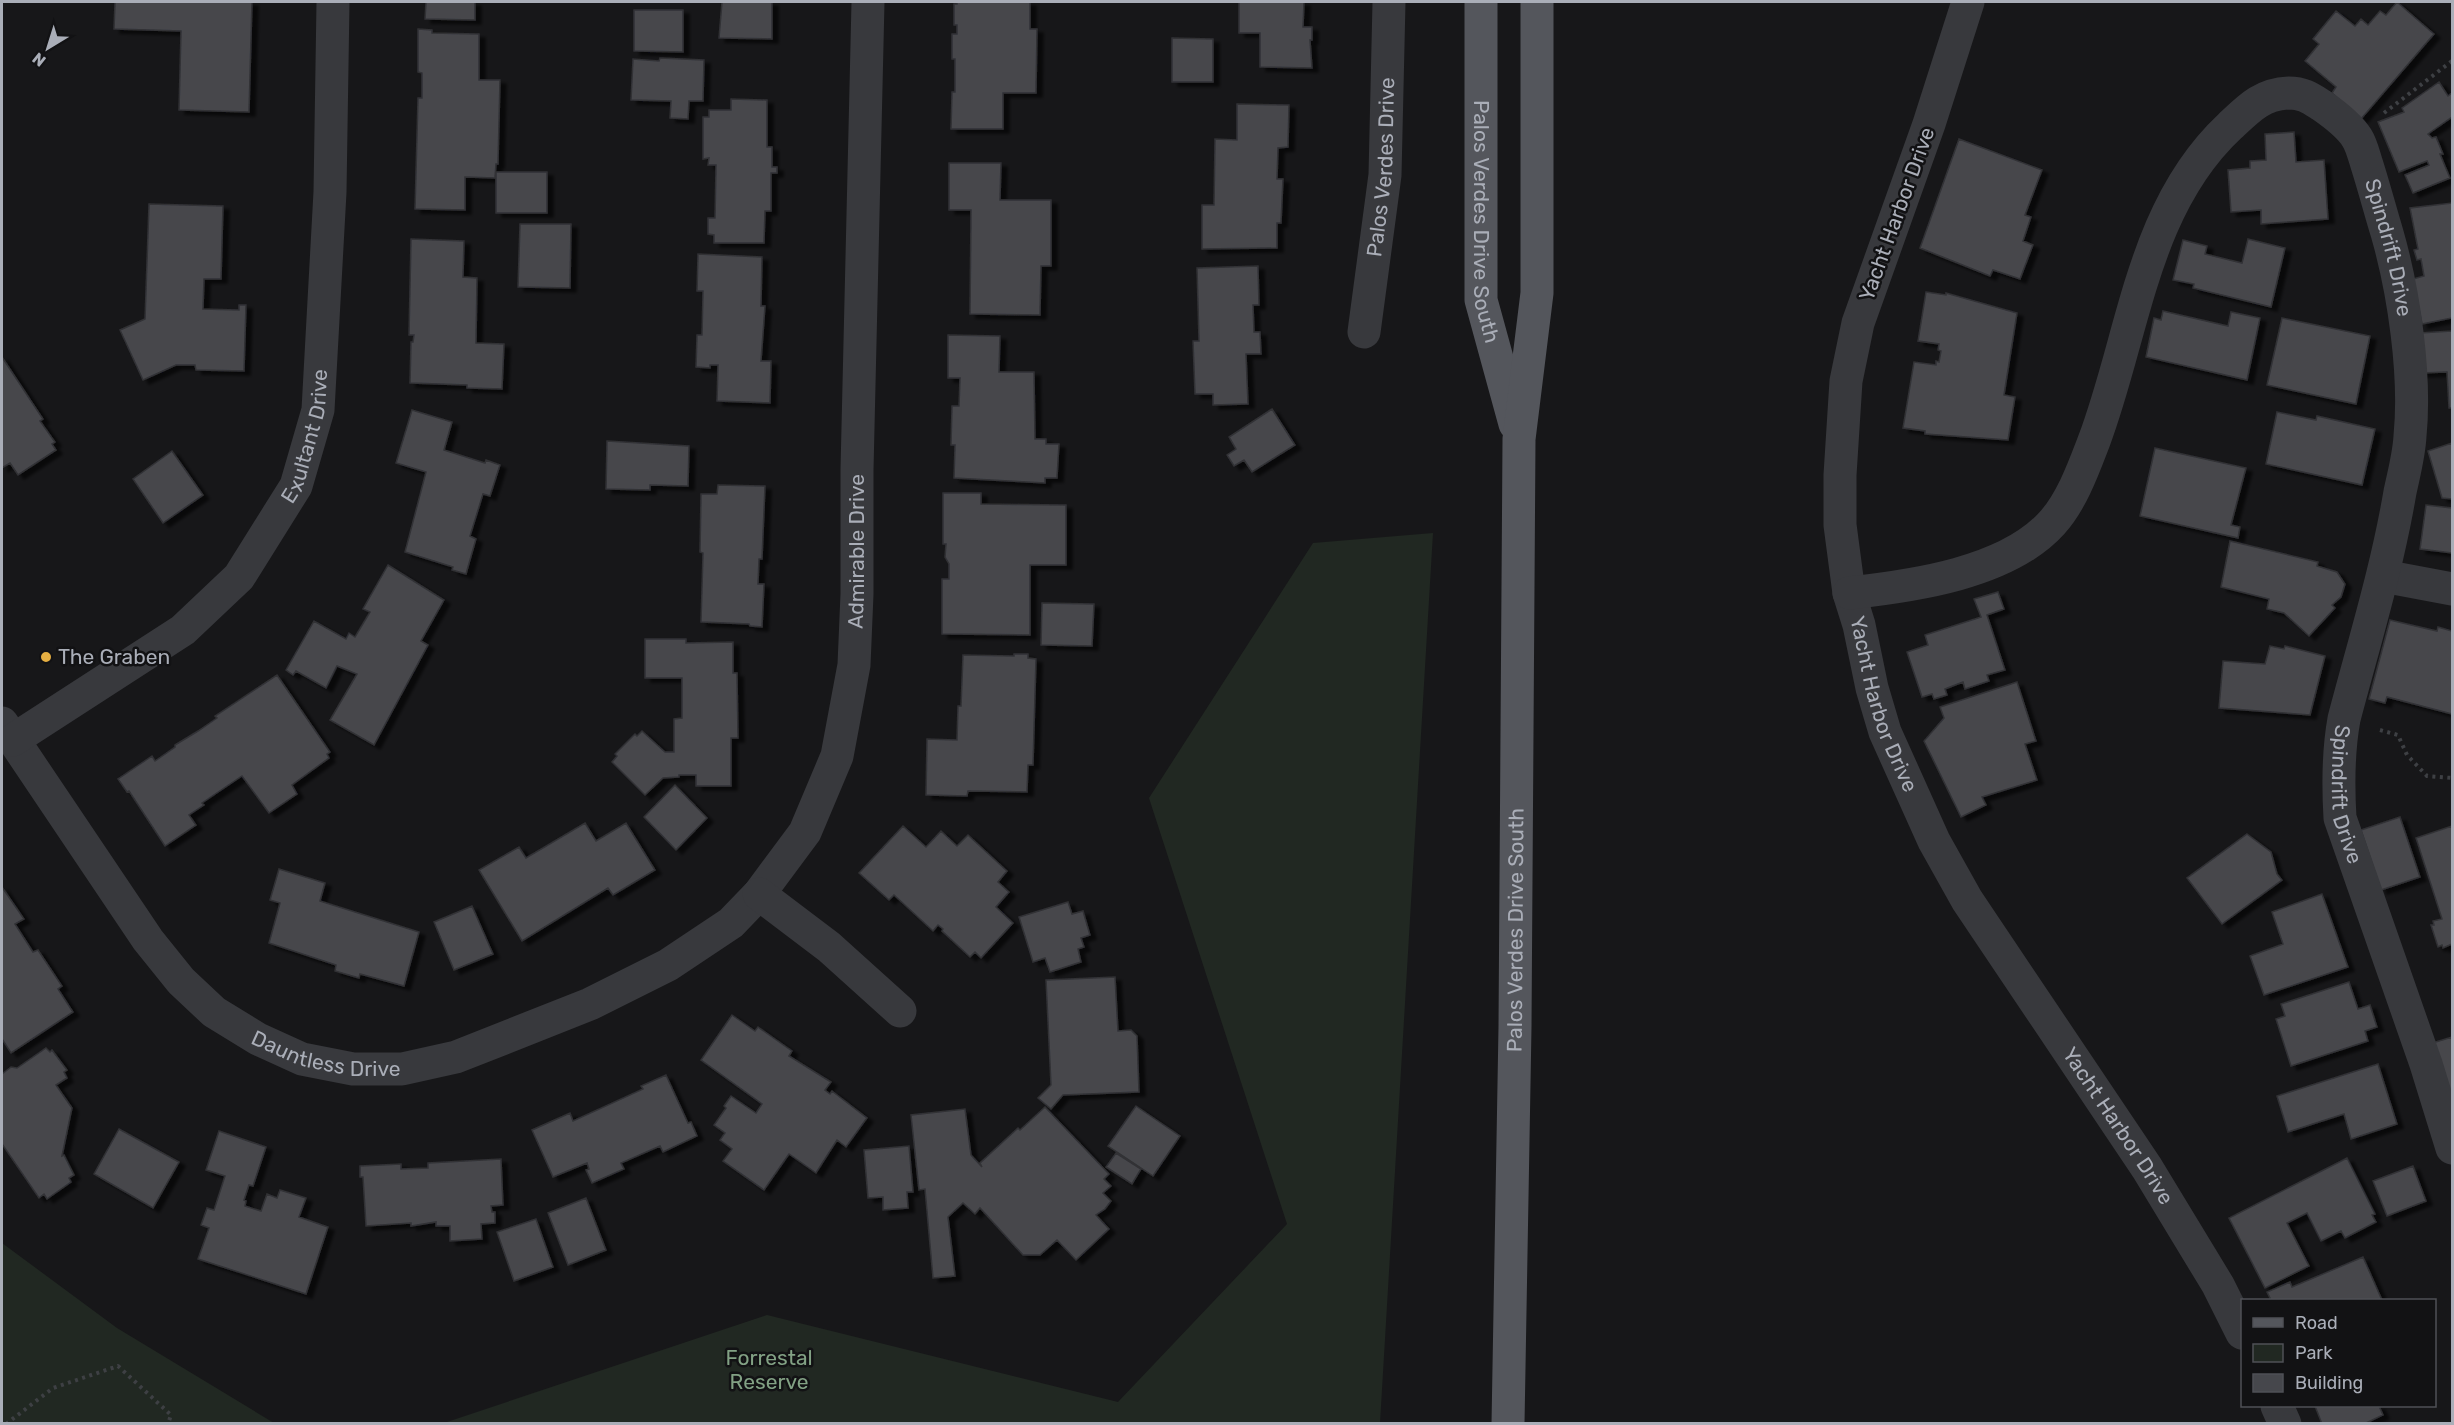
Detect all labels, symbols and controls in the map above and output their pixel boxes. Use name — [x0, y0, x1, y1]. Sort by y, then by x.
north arrow — [18, 18, 78, 78]
text: N — [29, 48, 49, 70]
street label: Palos Verdes Drive — [1361, 77, 1399, 258]
street label: Palos Verdes Drive South — [1469, 100, 1505, 346]
street label: Yacht Harbor Drive — [1853, 124, 1940, 304]
street label: Spindrift Drive — [2360, 176, 2418, 318]
street label: Exultant Drive — [275, 368, 332, 508]
street label: Admirable Drive — [843, 474, 869, 629]
street label: Yacht Harbor Drive — [1845, 613, 1923, 796]
place label: The Graben — [58, 644, 170, 669]
marker: The Graben — [39, 650, 53, 664]
street label: Spindrift Drive — [2327, 723, 2368, 867]
street label: Palos Verdes Drive South — [1502, 808, 1528, 1052]
street label: Dauntless Drive — [248, 1025, 400, 1081]
street label: Yacht Harbor Drive — [2058, 1042, 2179, 1209]
legend — [2241, 1299, 2436, 1407]
text: Road — [2295, 1312, 2338, 1334]
text: Park — [2295, 1342, 2333, 1364]
park label: Forrestal Reserve — [725, 1345, 813, 1394]
text: Building — [2295, 1372, 2363, 1394]

